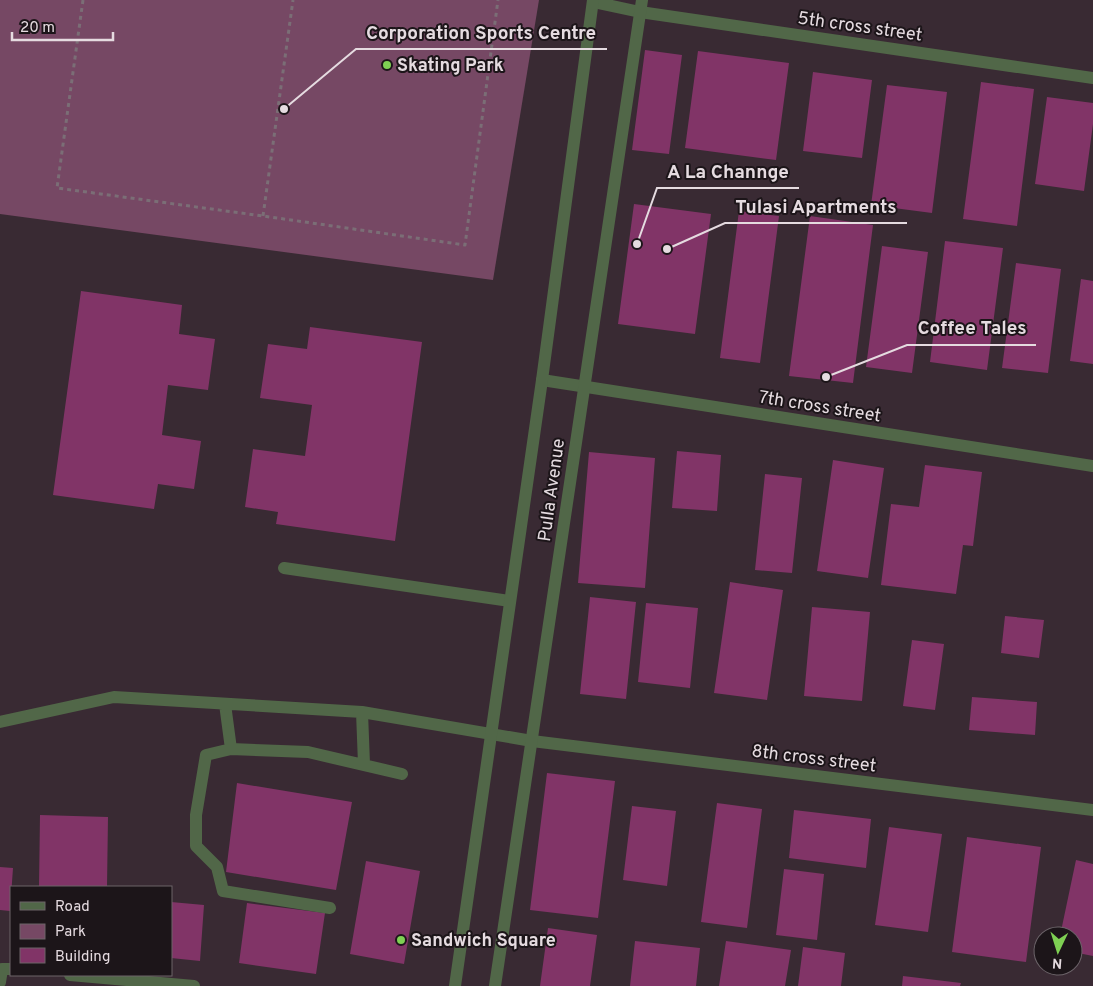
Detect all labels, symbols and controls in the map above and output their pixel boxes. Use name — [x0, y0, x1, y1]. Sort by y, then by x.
street label: 5th cross street — [796, 7, 924, 48]
scale bar — [12, 10, 114, 42]
callout: Corporation Sports Centre — [356, 15, 607, 49]
text: 20 m — [20, 19, 55, 38]
text: Corporation Sports Centre — [366, 22, 596, 46]
place label: Skating Park — [397, 55, 504, 78]
marker: Skating Park — [381, 59, 393, 71]
callout: A La Channge — [657, 154, 799, 188]
text: A La Channge — [667, 161, 789, 185]
callout: Tulasi Apartments — [725, 189, 907, 223]
text: Tulasi Apartments — [735, 196, 897, 220]
callout: Coffee Tales — [907, 311, 1036, 345]
text: Coffee Tales — [917, 317, 1027, 341]
street label: 7th cross street — [757, 386, 883, 428]
street label: Pulla Avenue — [534, 437, 571, 543]
street label: 8th cross street — [750, 740, 877, 779]
legend — [10, 886, 172, 976]
text: Road — [55, 898, 90, 917]
text: Park — [55, 923, 86, 942]
north arrow — [1033, 926, 1083, 976]
place label: Sandwich Square — [411, 930, 556, 953]
marker: Sandwich Square — [395, 934, 407, 946]
text: Building — [55, 948, 110, 967]
text: N — [1052, 954, 1063, 971]

